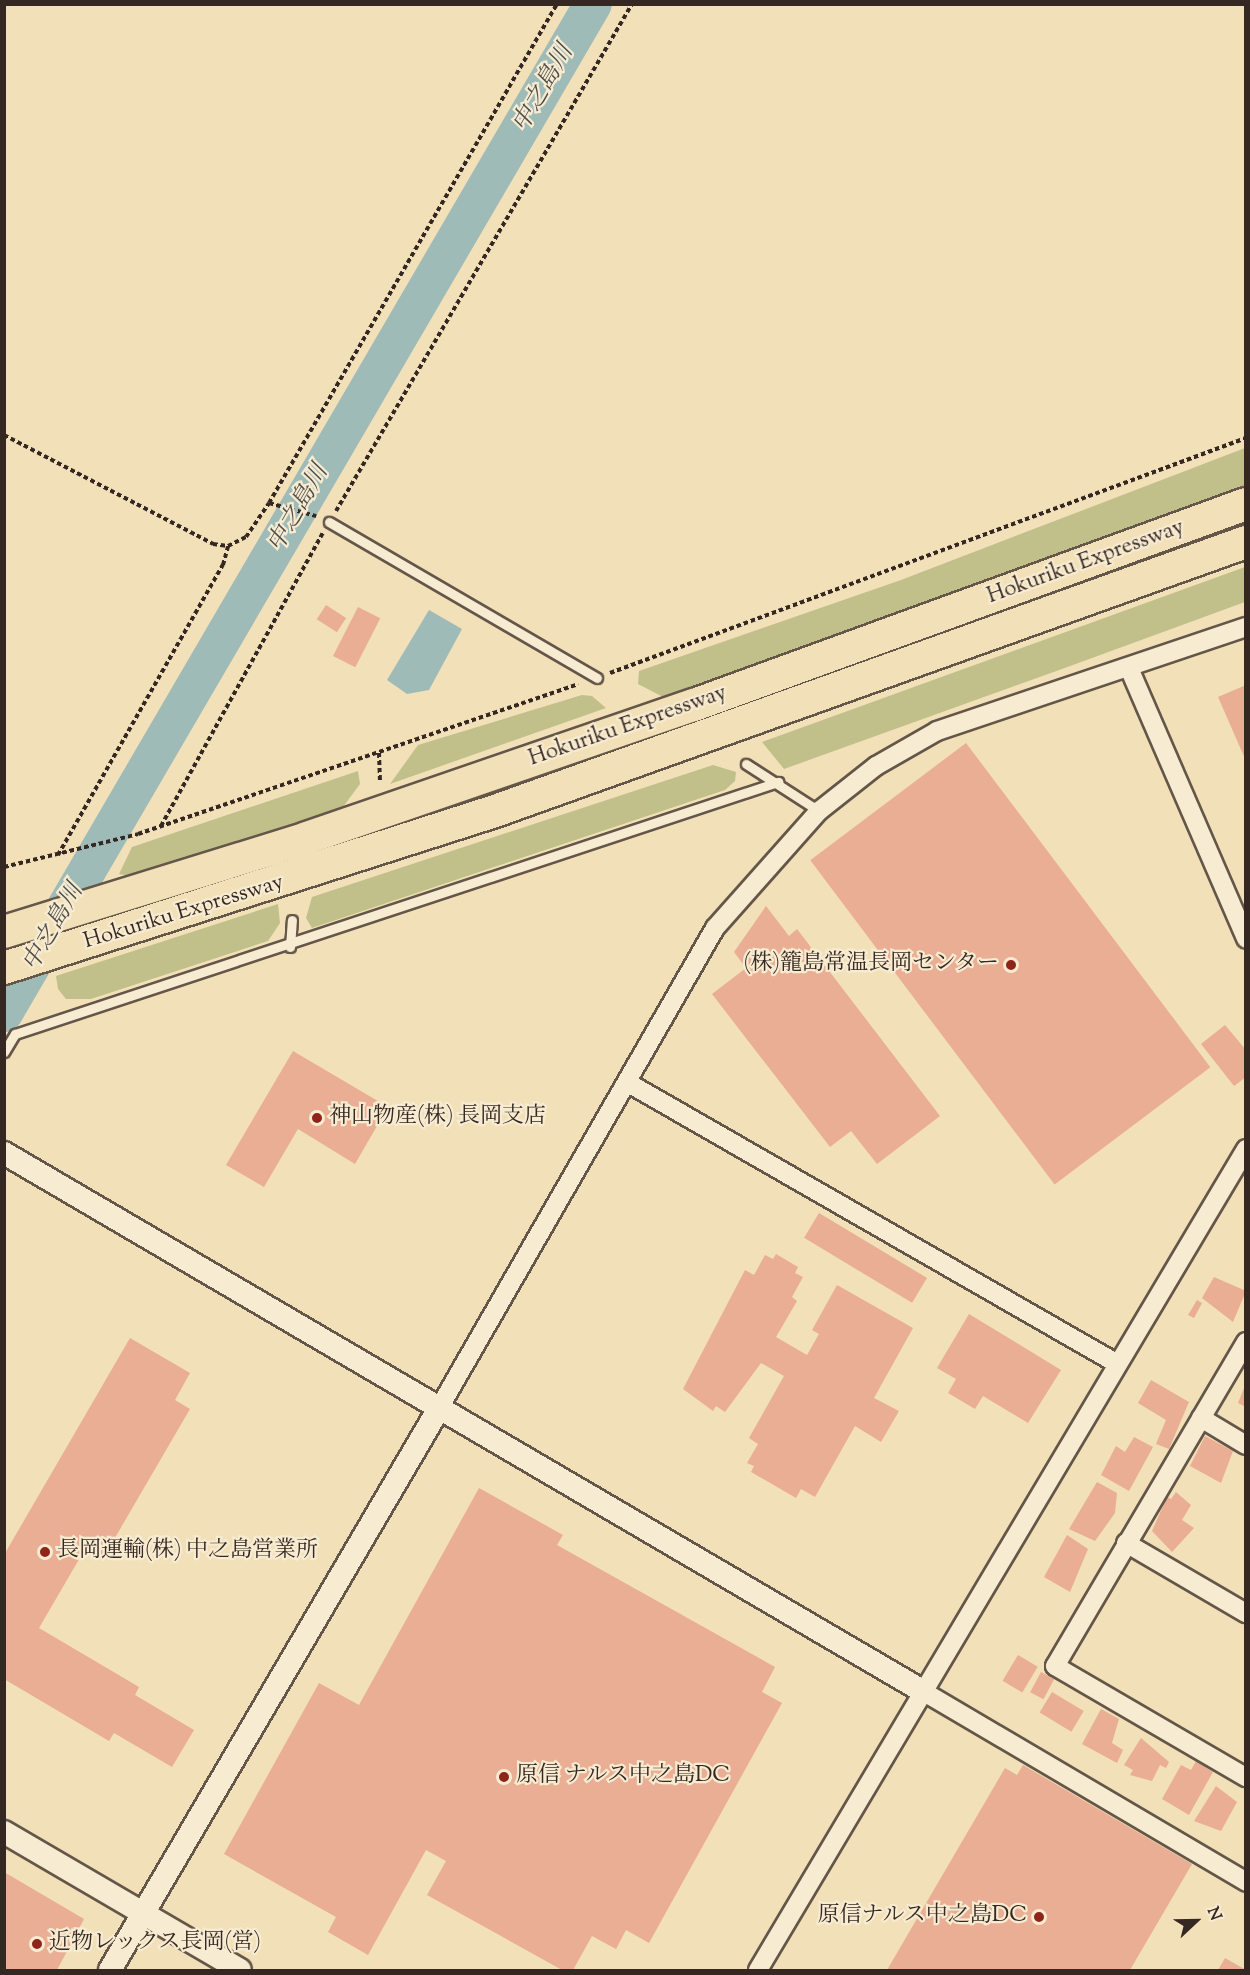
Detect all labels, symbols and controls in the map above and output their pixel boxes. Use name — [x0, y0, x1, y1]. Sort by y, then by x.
water label: 中之島川 — [508, 40, 580, 138]
water label: 中之島川 — [263, 460, 335, 558]
street label: Hokuriku Expressway — [984, 515, 1188, 611]
street label: Hokuriku Expressway — [526, 681, 730, 773]
street label: Hokuriku Expressway — [81, 870, 287, 956]
water label: 中之島川 — [18, 879, 90, 977]
place label: (株)籠島常温長岡センター — [743, 952, 999, 978]
marker: (株)籠島常温長岡センター — [1004, 958, 1018, 972]
place label: 神山物産(株) 長岡支店 — [329, 1105, 546, 1131]
marker: 神山物産(株) 長岡支店 — [310, 1111, 324, 1125]
place label: 長岡運輸(株) 中之島営業所 — [57, 1539, 318, 1565]
marker: 長岡運輸(株) 中之島営業所 — [38, 1545, 52, 1559]
place label: 原信 ナルス中之島DC — [516, 1764, 732, 1790]
marker: 原信 ナルス中之島DC — [497, 1770, 511, 1784]
north arrow — [1166, 1891, 1226, 1951]
place label: 原信ナルス中之島DC — [816, 1904, 1027, 1930]
text: N — [1200, 1904, 1226, 1924]
marker: 原信ナルス中之島DC — [1032, 1910, 1046, 1924]
place label: 近物レックス長岡(営) — [49, 1931, 261, 1957]
marker: 近物レックス長岡(営) — [30, 1937, 44, 1951]

